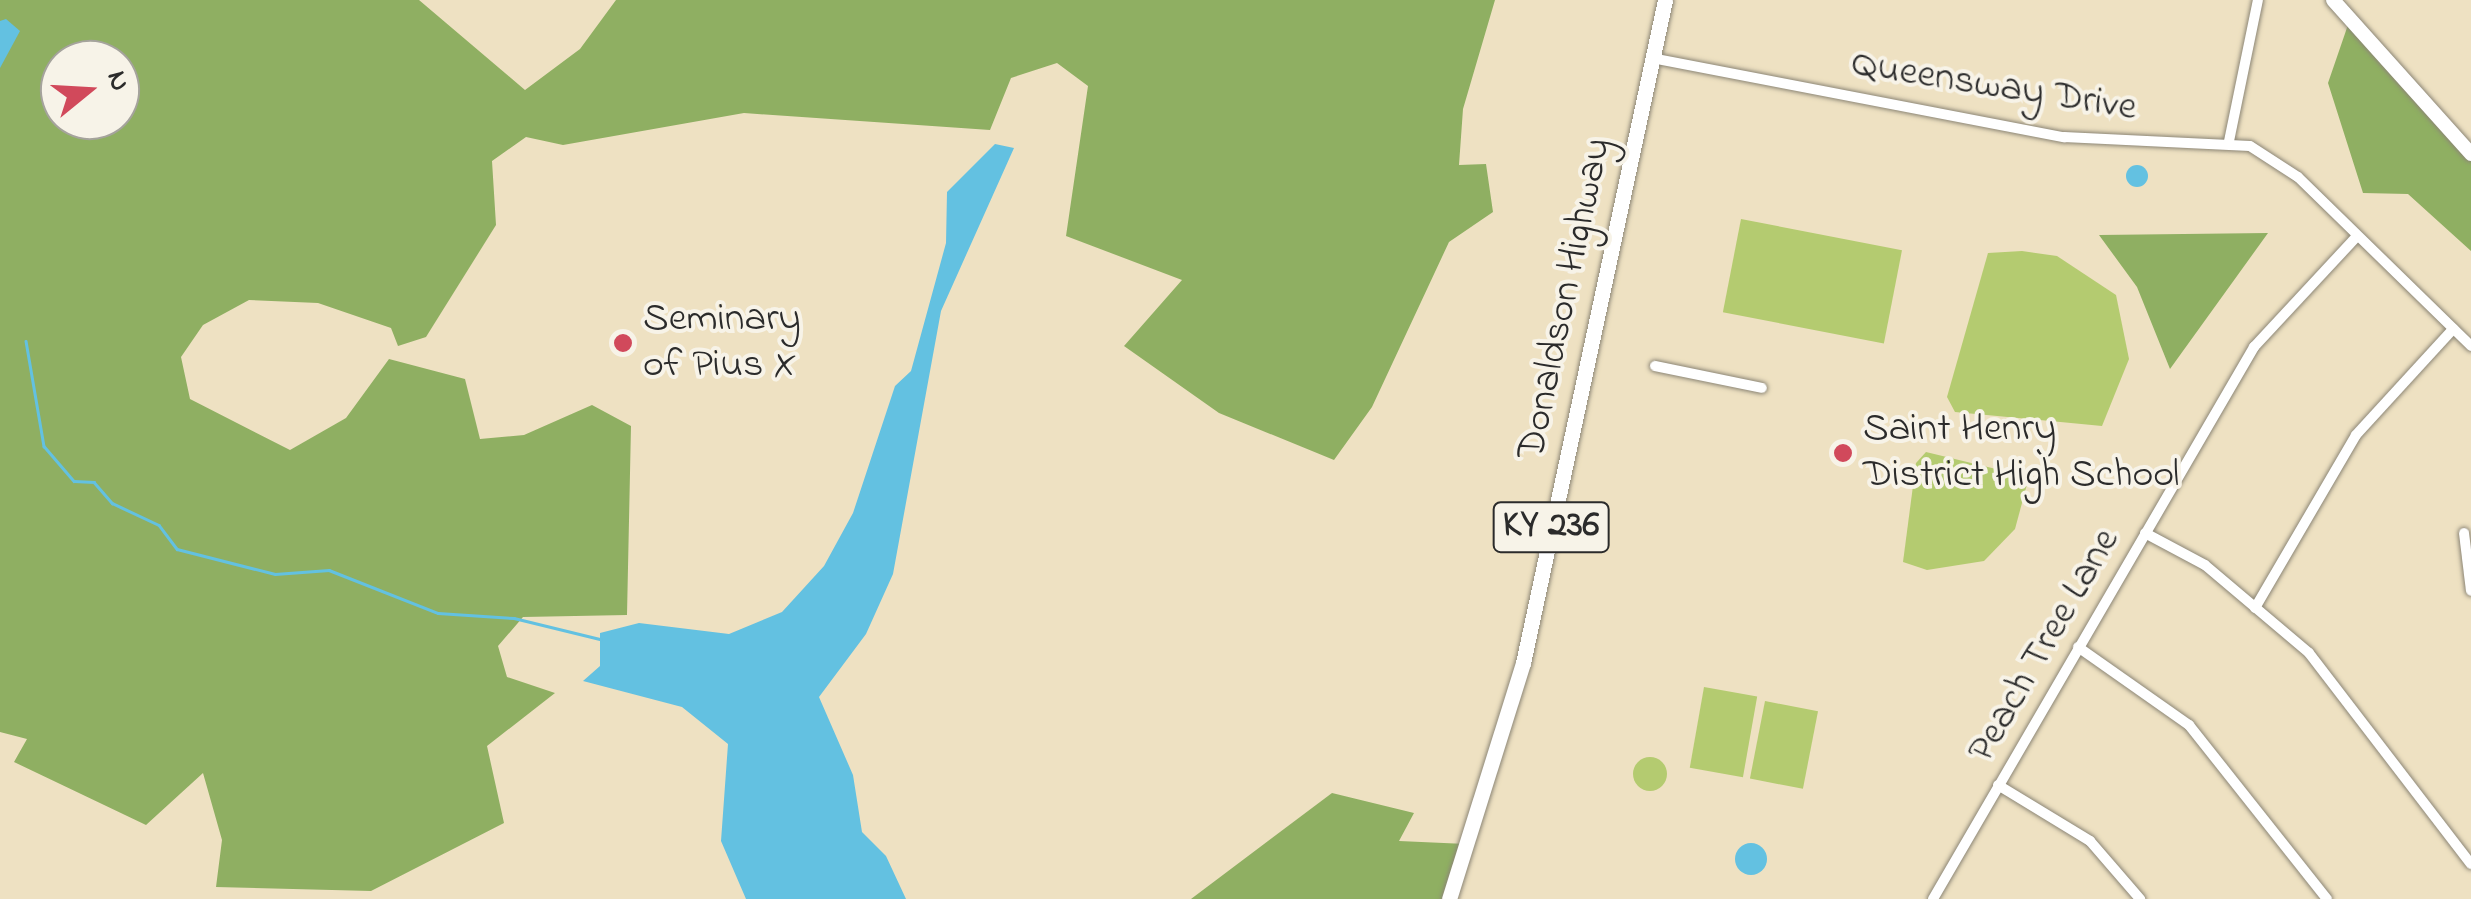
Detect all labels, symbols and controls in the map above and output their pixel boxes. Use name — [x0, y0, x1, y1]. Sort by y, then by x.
north arrow — [40, 40, 140, 140]
street label: Queensway Drive — [1848, 41, 2140, 133]
text: N — [95, 66, 140, 97]
street label: Donaldson Highway — [1508, 134, 1624, 464]
place label: Seminary of Pius X — [643, 296, 801, 390]
marker: Seminary of Pius X — [612, 332, 634, 354]
place label: Saint Henry District High School — [1863, 406, 2180, 500]
marker: Saint Henry District High School — [1832, 442, 1854, 464]
road number: KY 236 — [1491, 494, 1611, 560]
street label: Peach Tree Lane — [1959, 520, 2131, 772]

